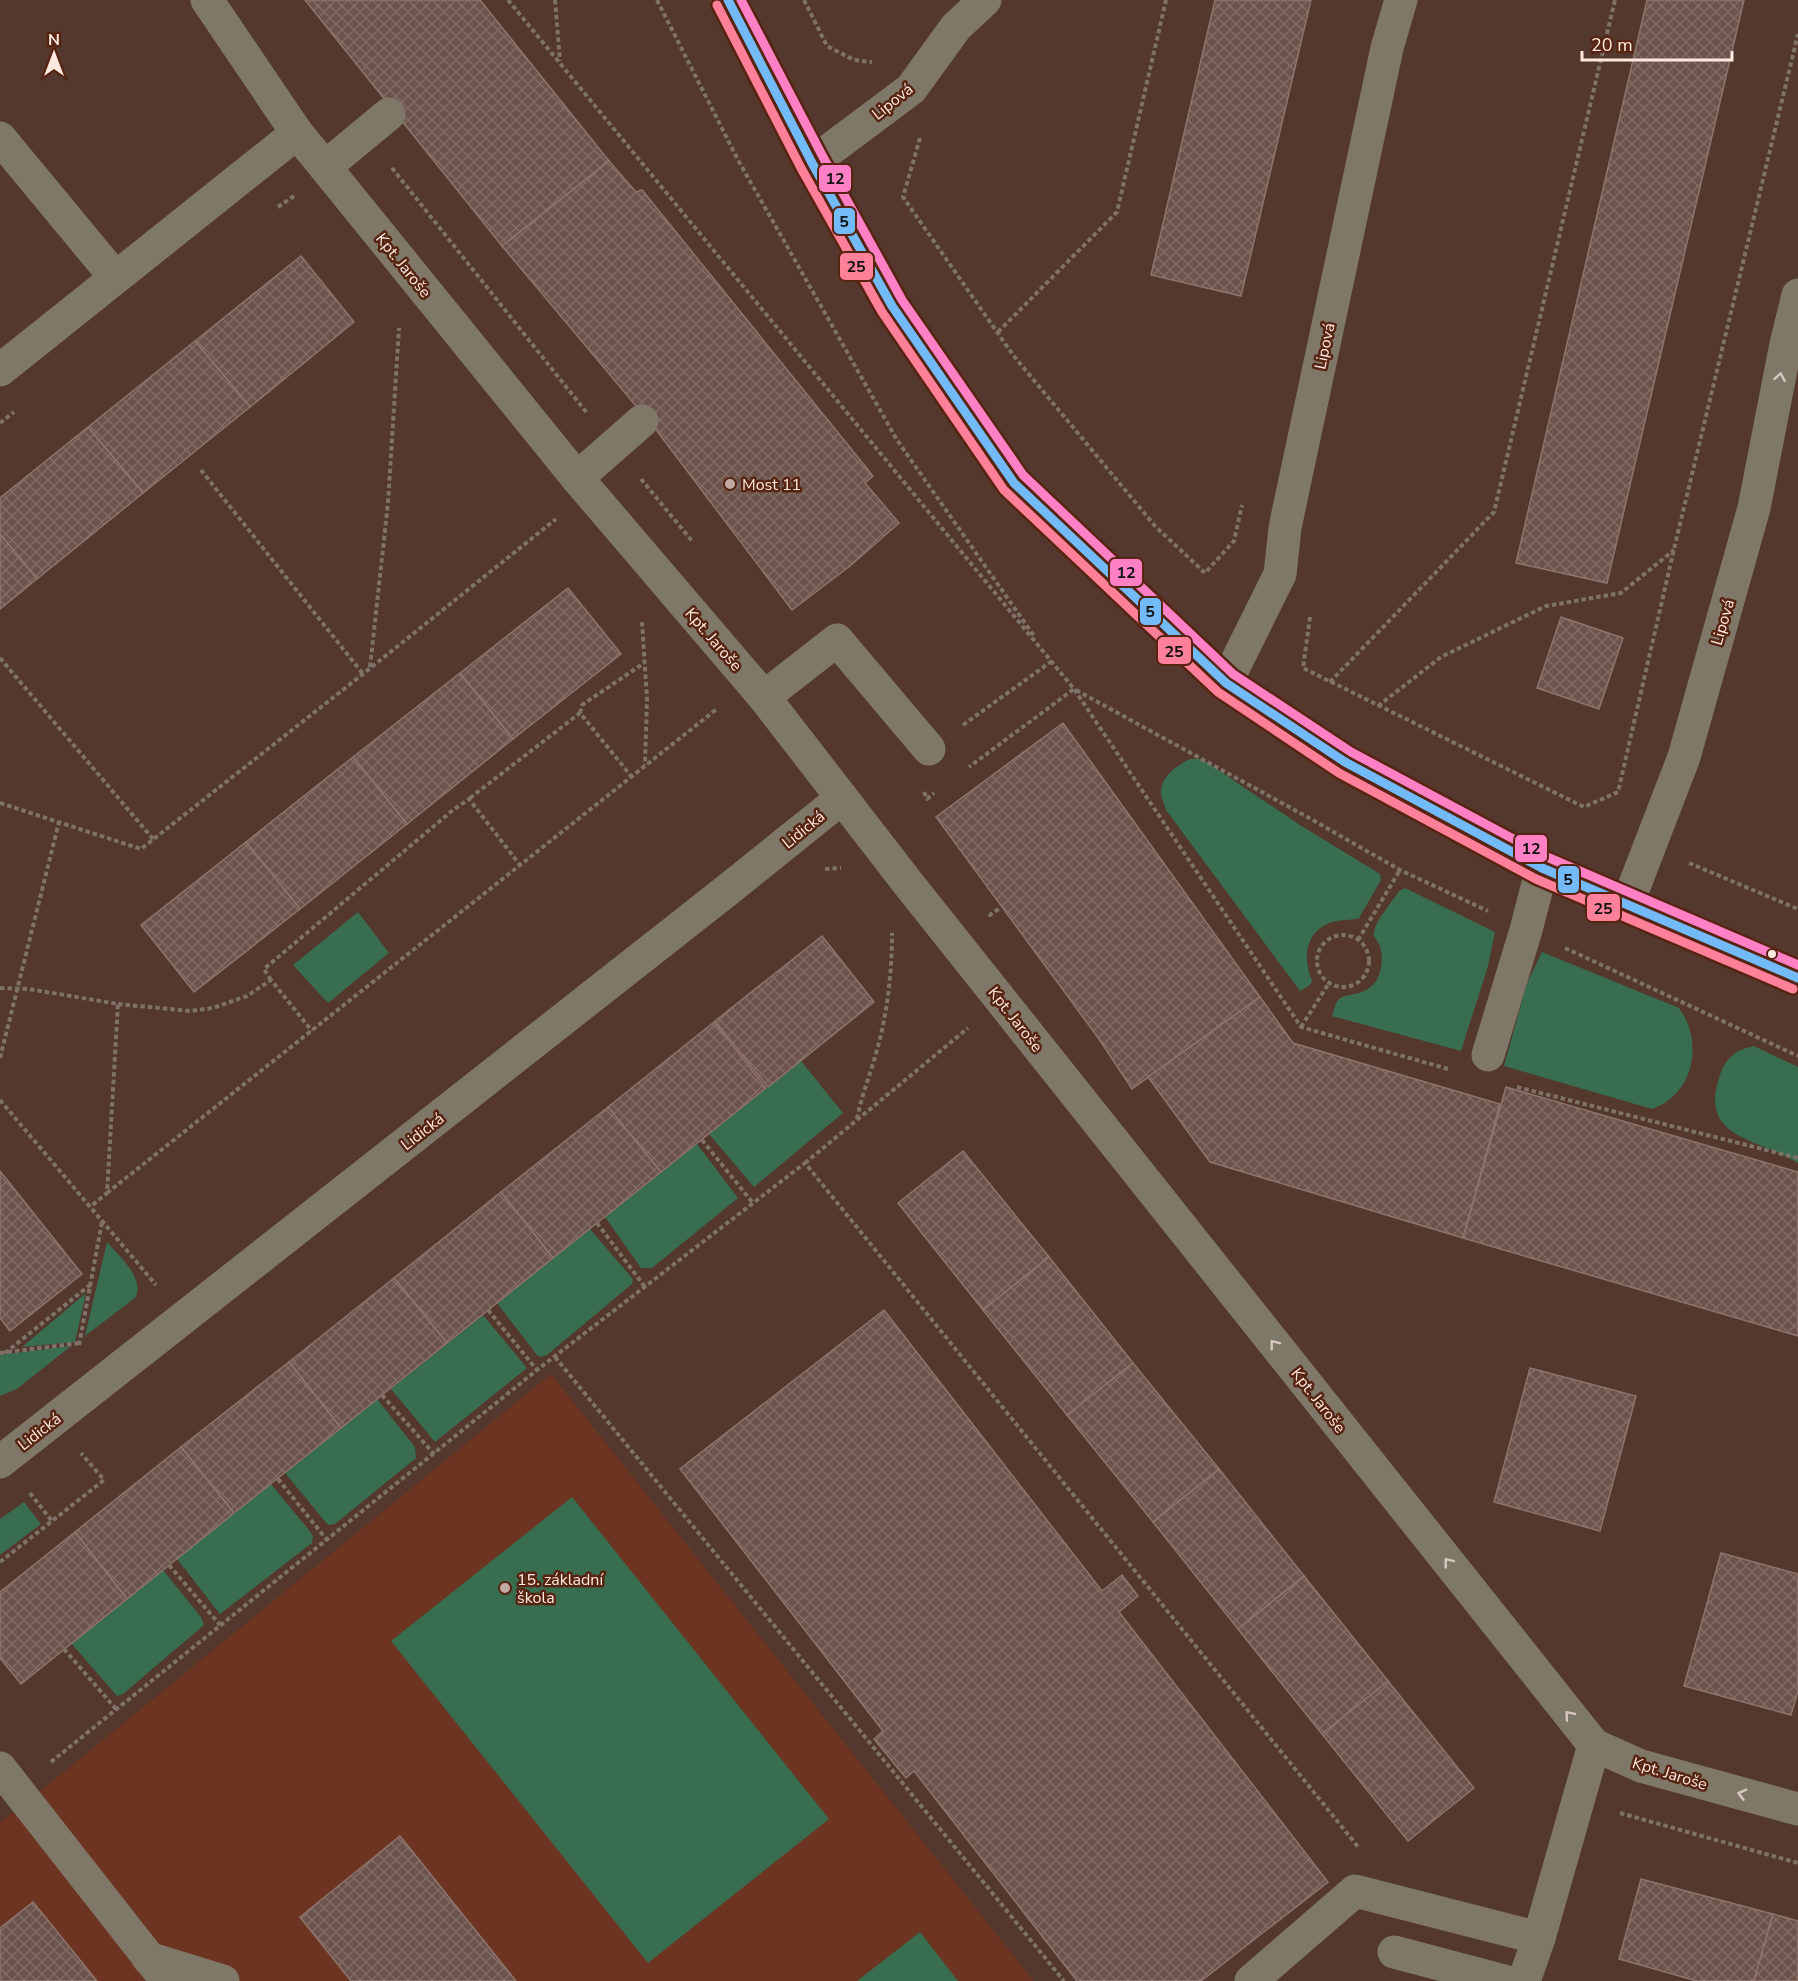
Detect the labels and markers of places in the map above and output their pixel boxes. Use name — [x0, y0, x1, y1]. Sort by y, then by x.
place label: Most 11 — [742, 474, 801, 496]
marker: Most 11 — [723, 477, 737, 491]
unlabelled marker — [1766, 948, 1778, 960]
place label: 15. základní škola — [517, 1569, 604, 1609]
marker: 15. základní škola — [498, 1581, 512, 1595]

